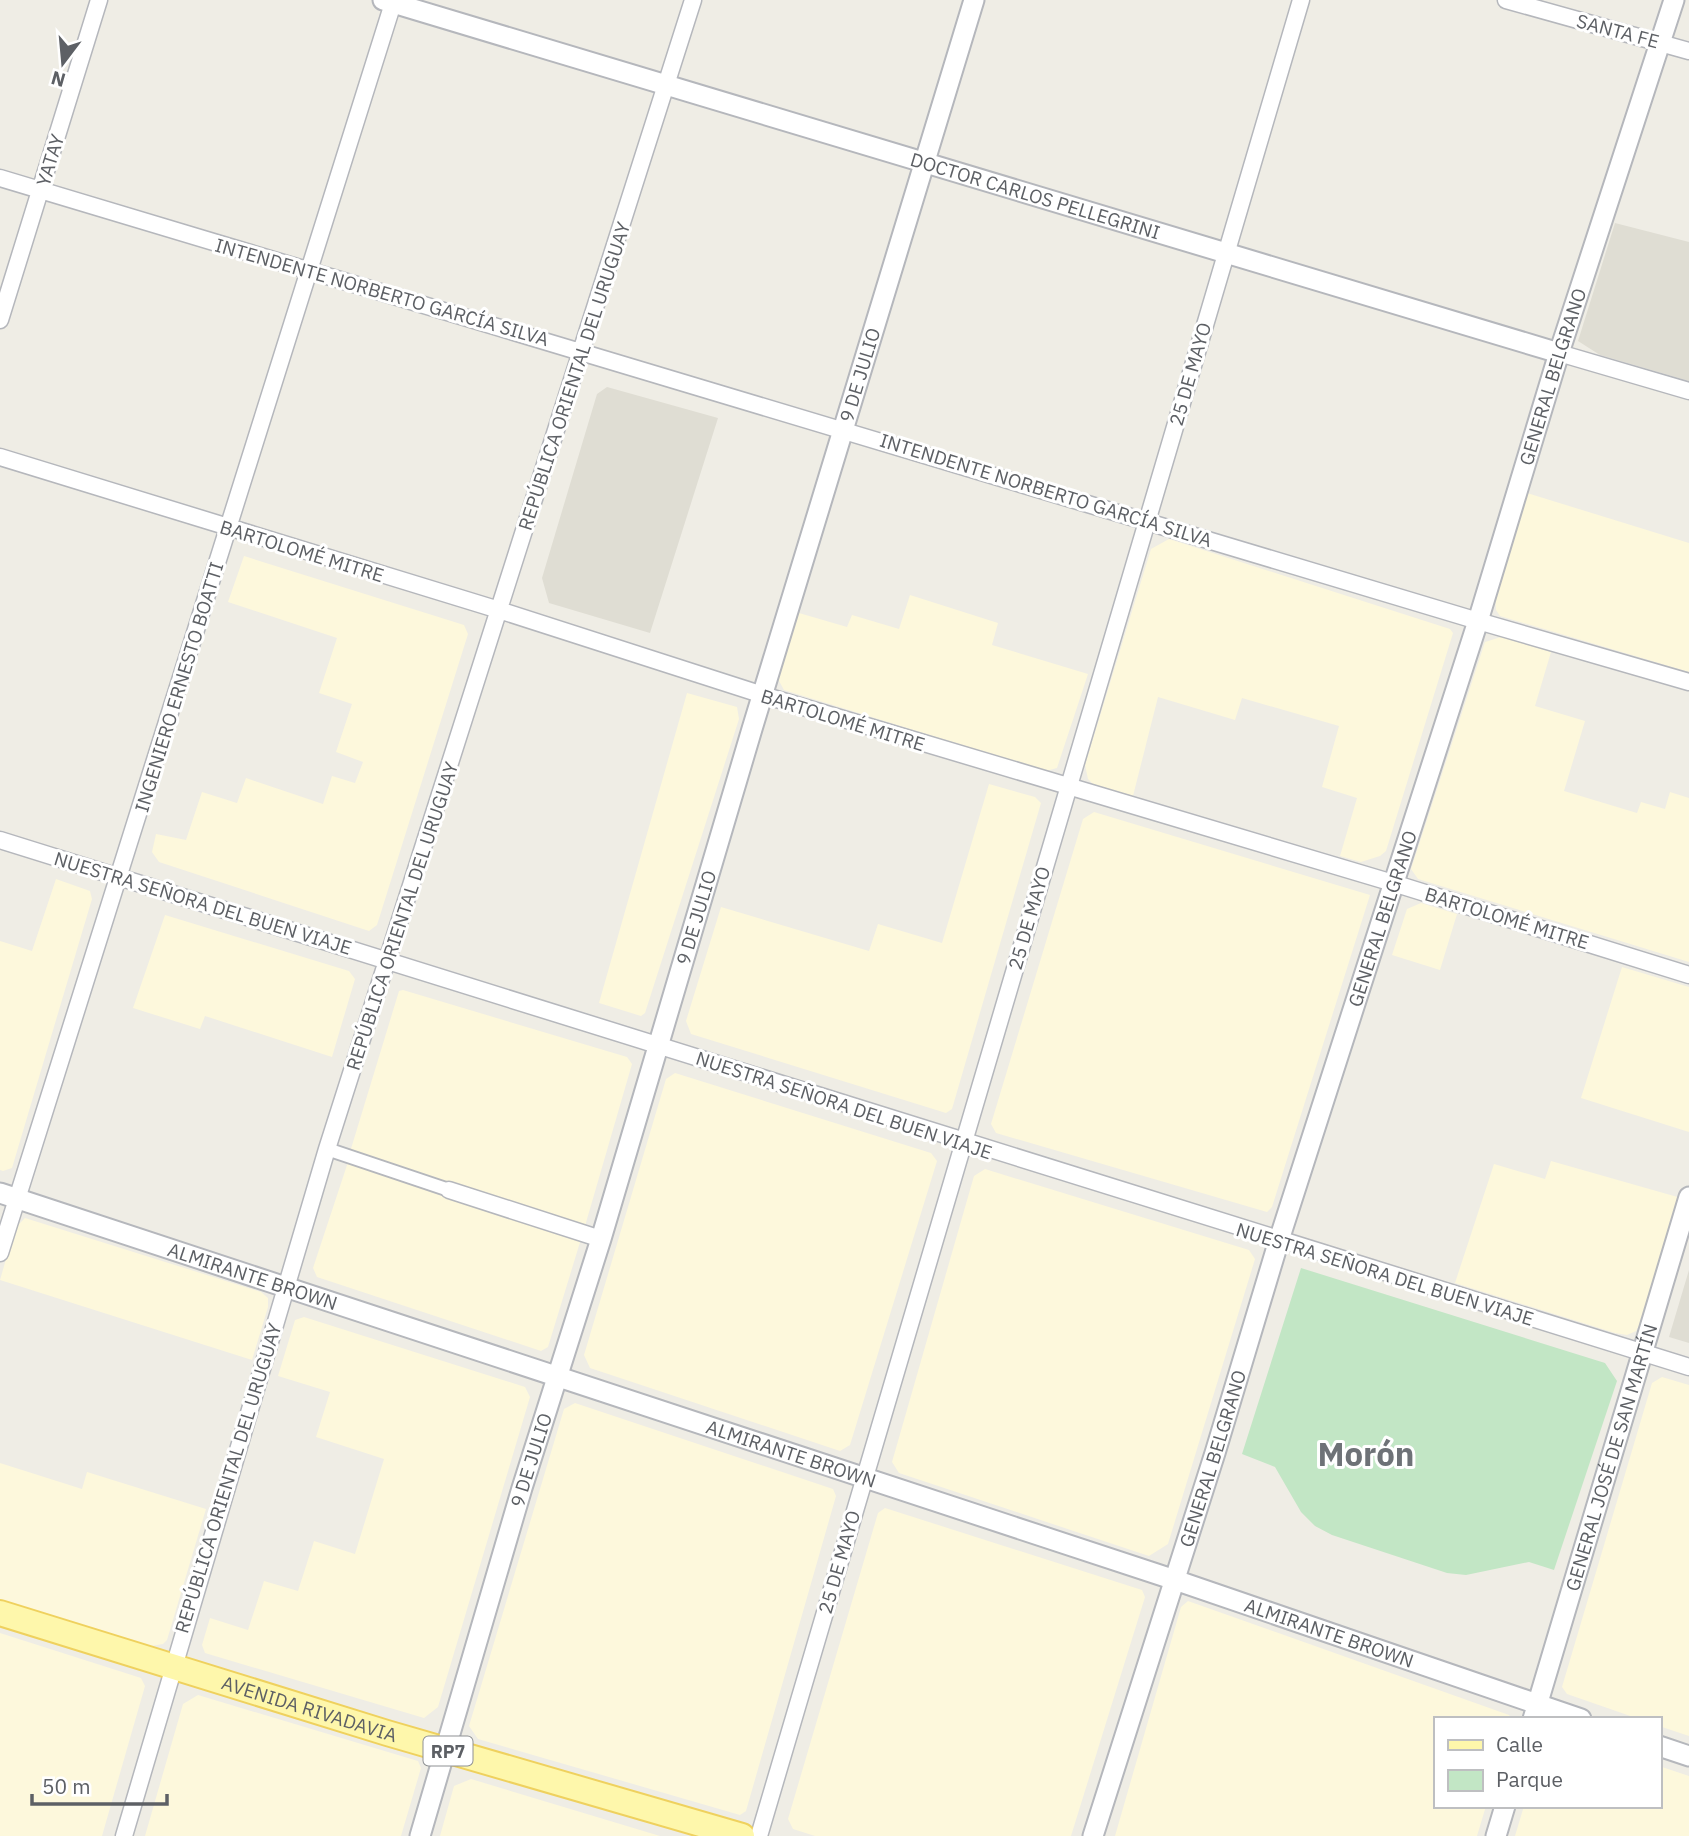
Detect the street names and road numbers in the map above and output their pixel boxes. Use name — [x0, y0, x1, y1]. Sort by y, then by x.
street label: SANTA FE — [1574, 8, 1662, 54]
street label: YATAY — [31, 130, 69, 189]
street label: DOCTOR CARLOS PELLEGRINI — [908, 147, 1163, 245]
street label: REPÚBLICA ORIENTAL DEL URUGUAY — [513, 218, 636, 533]
street label: INTENDENTE NORBERTO GARCÍA SILVA — [212, 233, 552, 351]
street label: GENERAL BELGRANO — [1514, 285, 1591, 468]
street label: 25 DE MAYO — [1164, 320, 1216, 428]
street label: 9 DE JULIO — [834, 325, 886, 425]
street label: INTENDENTE NORBERTO GARCÍA SILVA — [877, 428, 1215, 552]
street label: BARTOLOMÉ MITRE — [217, 515, 387, 587]
street label: INGENIERO ERNESTO BOATTI — [129, 559, 229, 815]
street label: BARTOLOMÉ MITRE — [758, 684, 928, 756]
street label: REPÚBLICA ORIENTAL DEL URUGUAY — [341, 758, 464, 1073]
street label: GENERAL BELGRANO — [1343, 827, 1422, 1010]
street label: NUESTRA SEÑORA DEL BUEN VIAJE — [51, 846, 355, 960]
street label: 25 DE MAYO — [1003, 864, 1055, 972]
street label: 9 DE JULIO — [671, 868, 721, 968]
street label: BARTOLOMÉ MITRE — [1422, 882, 1592, 954]
street label: NUESTRA SEÑORA DEL BUEN VIAJE — [693, 1046, 995, 1164]
street label: NUESTRA SEÑORA DEL BUEN VIAJE — [1233, 1217, 1537, 1331]
street label: ALMIRANTE BROWN — [165, 1237, 341, 1315]
street label: REPÚBLICA ORIENTAL DEL URUGUAY — [169, 1319, 287, 1636]
street label: GENERAL JOSÉ DE SAN MARTÍN — [1560, 1321, 1662, 1594]
street label: GENERAL BELGRANO — [1174, 1367, 1251, 1550]
street label: 9 DE JULIO — [505, 1410, 557, 1510]
street label: ALMIRANTE BROWN — [703, 1414, 879, 1493]
street label: 25 DE MAYO — [813, 1508, 865, 1616]
street label: ALMIRANTE BROWN — [1241, 1593, 1417, 1673]
street label: AVENIDA RIVADAVIA — [219, 1670, 400, 1747]
road number: RP7 — [424, 1736, 472, 1766]

